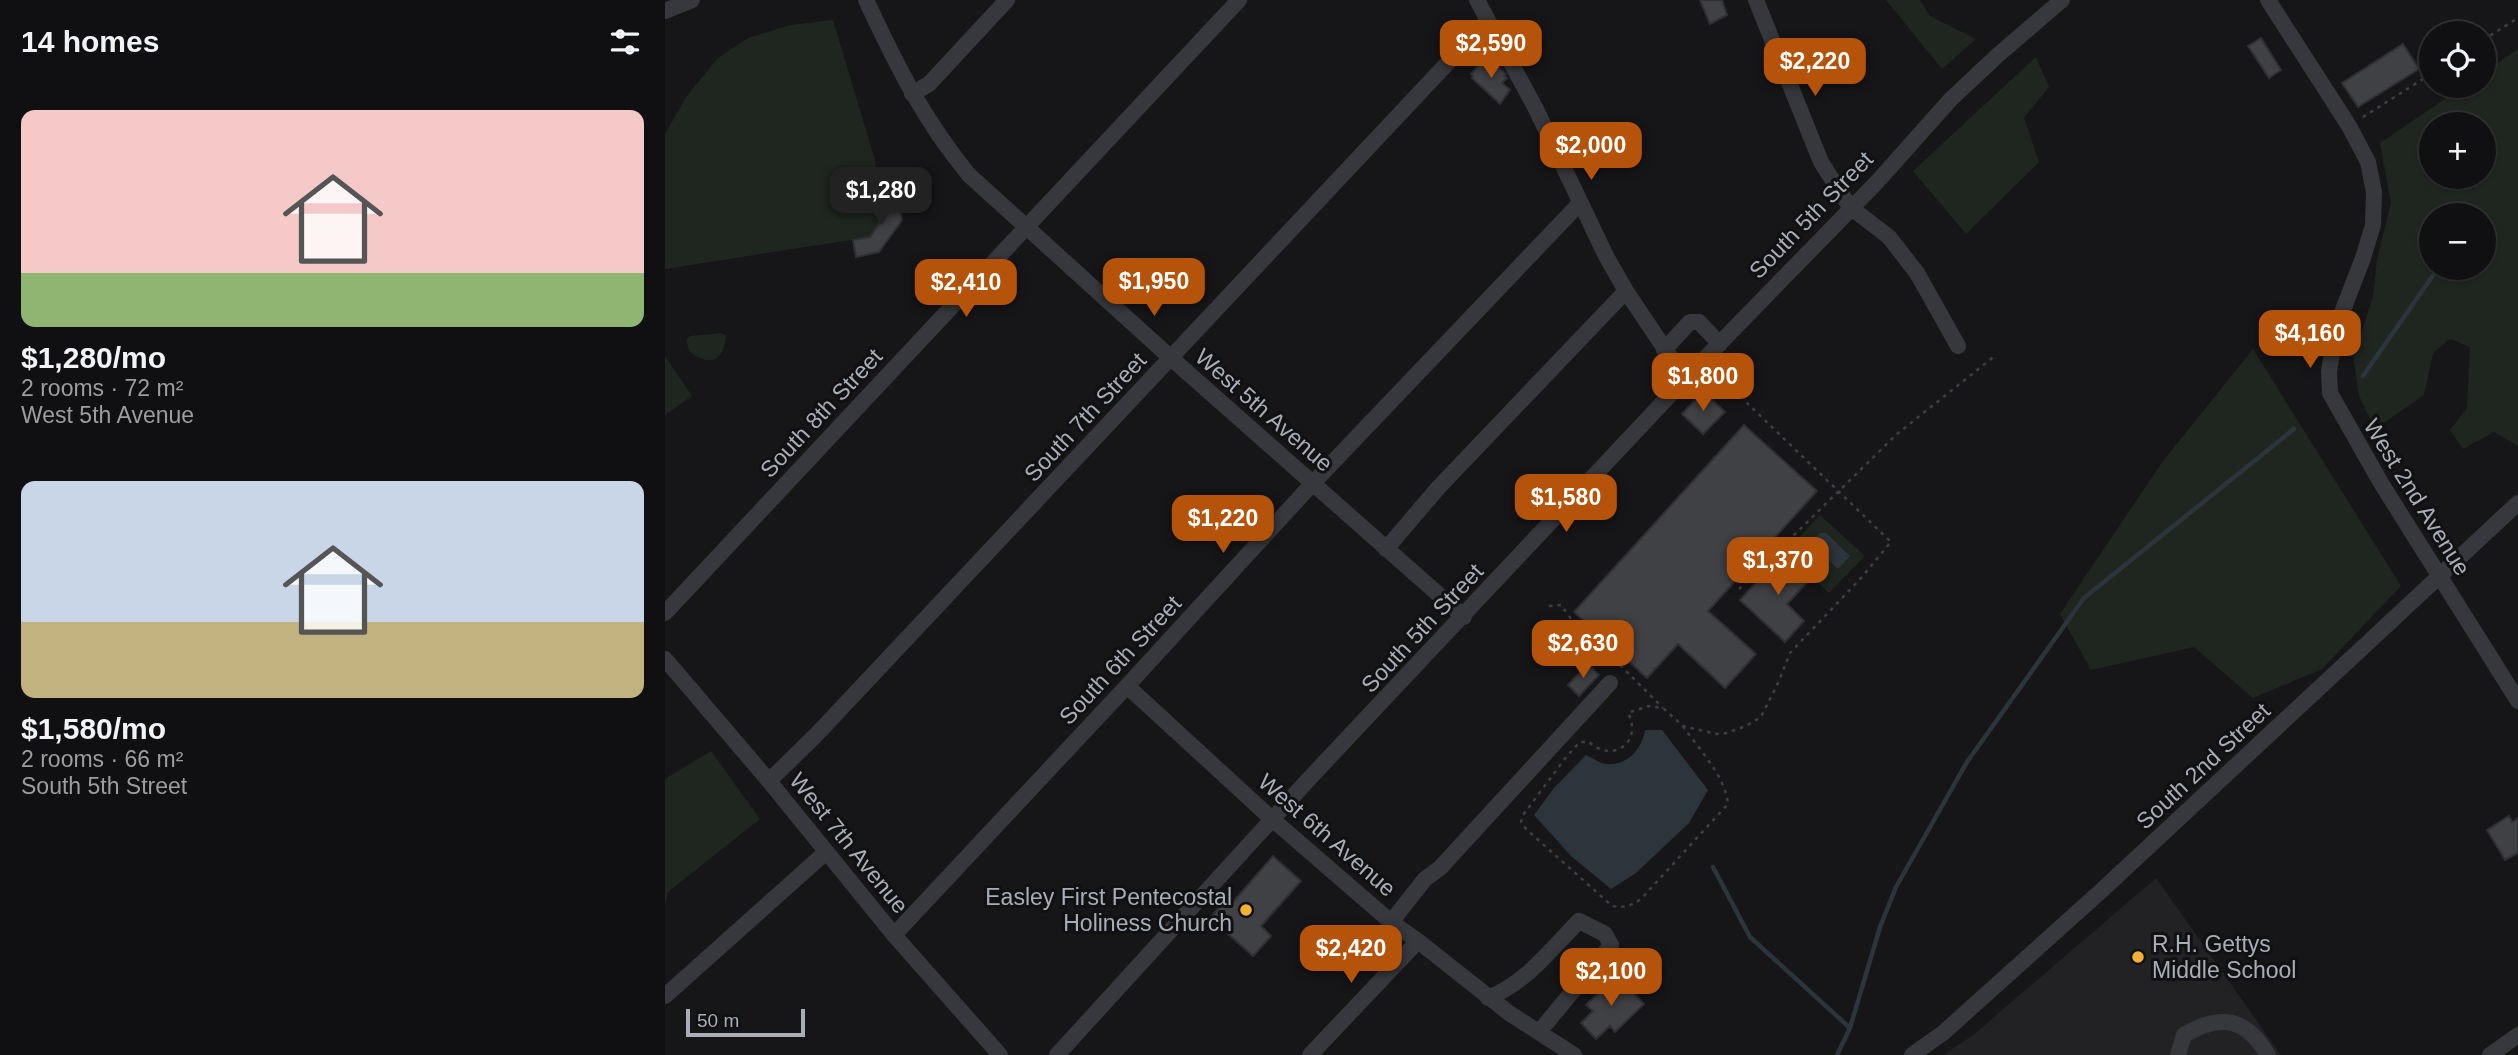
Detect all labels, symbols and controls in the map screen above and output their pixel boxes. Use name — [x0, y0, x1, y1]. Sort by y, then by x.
pin: $2,590 — [1434, 20, 1548, 80]
map controls — [2419, 21, 2496, 280]
button: locate — [2419, 21, 2496, 98]
icon: filters — [606, 23, 644, 61]
text: 14 homes — [21, 25, 159, 58]
text: $2,590 — [1456, 30, 1526, 56]
pin: $2,220 — [1758, 38, 1872, 98]
text: $2,220 — [1780, 48, 1850, 74]
button: + — [2419, 112, 2496, 189]
pin: $2,000 — [1534, 122, 1648, 182]
text: $2,000 — [1556, 132, 1626, 158]
street label: South 5th Street — [1744, 146, 1879, 284]
icon: home — [270, 156, 396, 282]
pin: $1,280 — [824, 168, 938, 227]
text: $1,280 — [846, 177, 916, 203]
button: − — [2419, 203, 2496, 280]
pin: $1,950 — [1097, 258, 1211, 318]
pin: $2,410 — [909, 260, 1023, 319]
text: $1,950 — [1119, 268, 1189, 294]
text: $2,410 — [931, 269, 1001, 295]
pin: $4,160 — [2253, 310, 2367, 370]
text: $4,160 — [2275, 320, 2345, 346]
text: $1,280/mo — [21, 341, 166, 374]
street label: South 8th Street — [755, 343, 888, 483]
street label: West 5th Avenue — [1190, 343, 1338, 477]
street label: South 7th Street — [1019, 347, 1152, 487]
pin: $1,800 — [1646, 354, 1760, 413]
text: $1,800 — [1668, 363, 1738, 389]
text: 2 rooms · 72 m² — [21, 375, 183, 401]
text: West 5th Avenue — [21, 402, 194, 428]
street label: West 2nd Avenue — [2358, 414, 2476, 580]
pin: $1,580 — [1509, 475, 1623, 534]
text: $1,580 — [1531, 484, 1601, 510]
pin: $1,220 — [1166, 496, 1280, 555]
text: $1,220 — [1188, 505, 1258, 531]
icon: home — [270, 527, 396, 653]
pin: $1,370 — [1721, 538, 1835, 597]
text: $1,370 — [1743, 547, 1813, 573]
street label: South 5th Street — [1356, 558, 1489, 698]
street label: South 6th Street — [1054, 590, 1187, 730]
pin: $2,630 — [1526, 620, 1640, 680]
text: $2,630 — [1548, 630, 1618, 656]
street label: South 2nd Street — [2131, 697, 2275, 834]
text: $1,580/mo — [21, 712, 166, 745]
text: 2 rooms · 66 m² — [21, 746, 183, 772]
street label: West 7th Avenue — [784, 768, 914, 918]
street label: West 6th Avenue — [1253, 768, 1401, 902]
text: South 5th Street — [21, 773, 187, 799]
place label: Easley First Pentecostal Holiness Church — [985, 884, 1232, 936]
marker: Easley First Pentecostal Holiness Church — [1238, 902, 1254, 918]
pin: $2,420 — [1294, 926, 1408, 985]
place label: R.H. Gettys Middle School — [2152, 931, 2296, 983]
text: $2,420 — [1316, 935, 1386, 961]
pin: $2,100 — [1554, 948, 1668, 1008]
marker: R.H. Gettys Middle School — [2130, 949, 2146, 965]
text: $2,100 — [1576, 958, 1646, 984]
scale bar — [686, 1006, 805, 1038]
text: 50 m — [697, 1010, 739, 1031]

